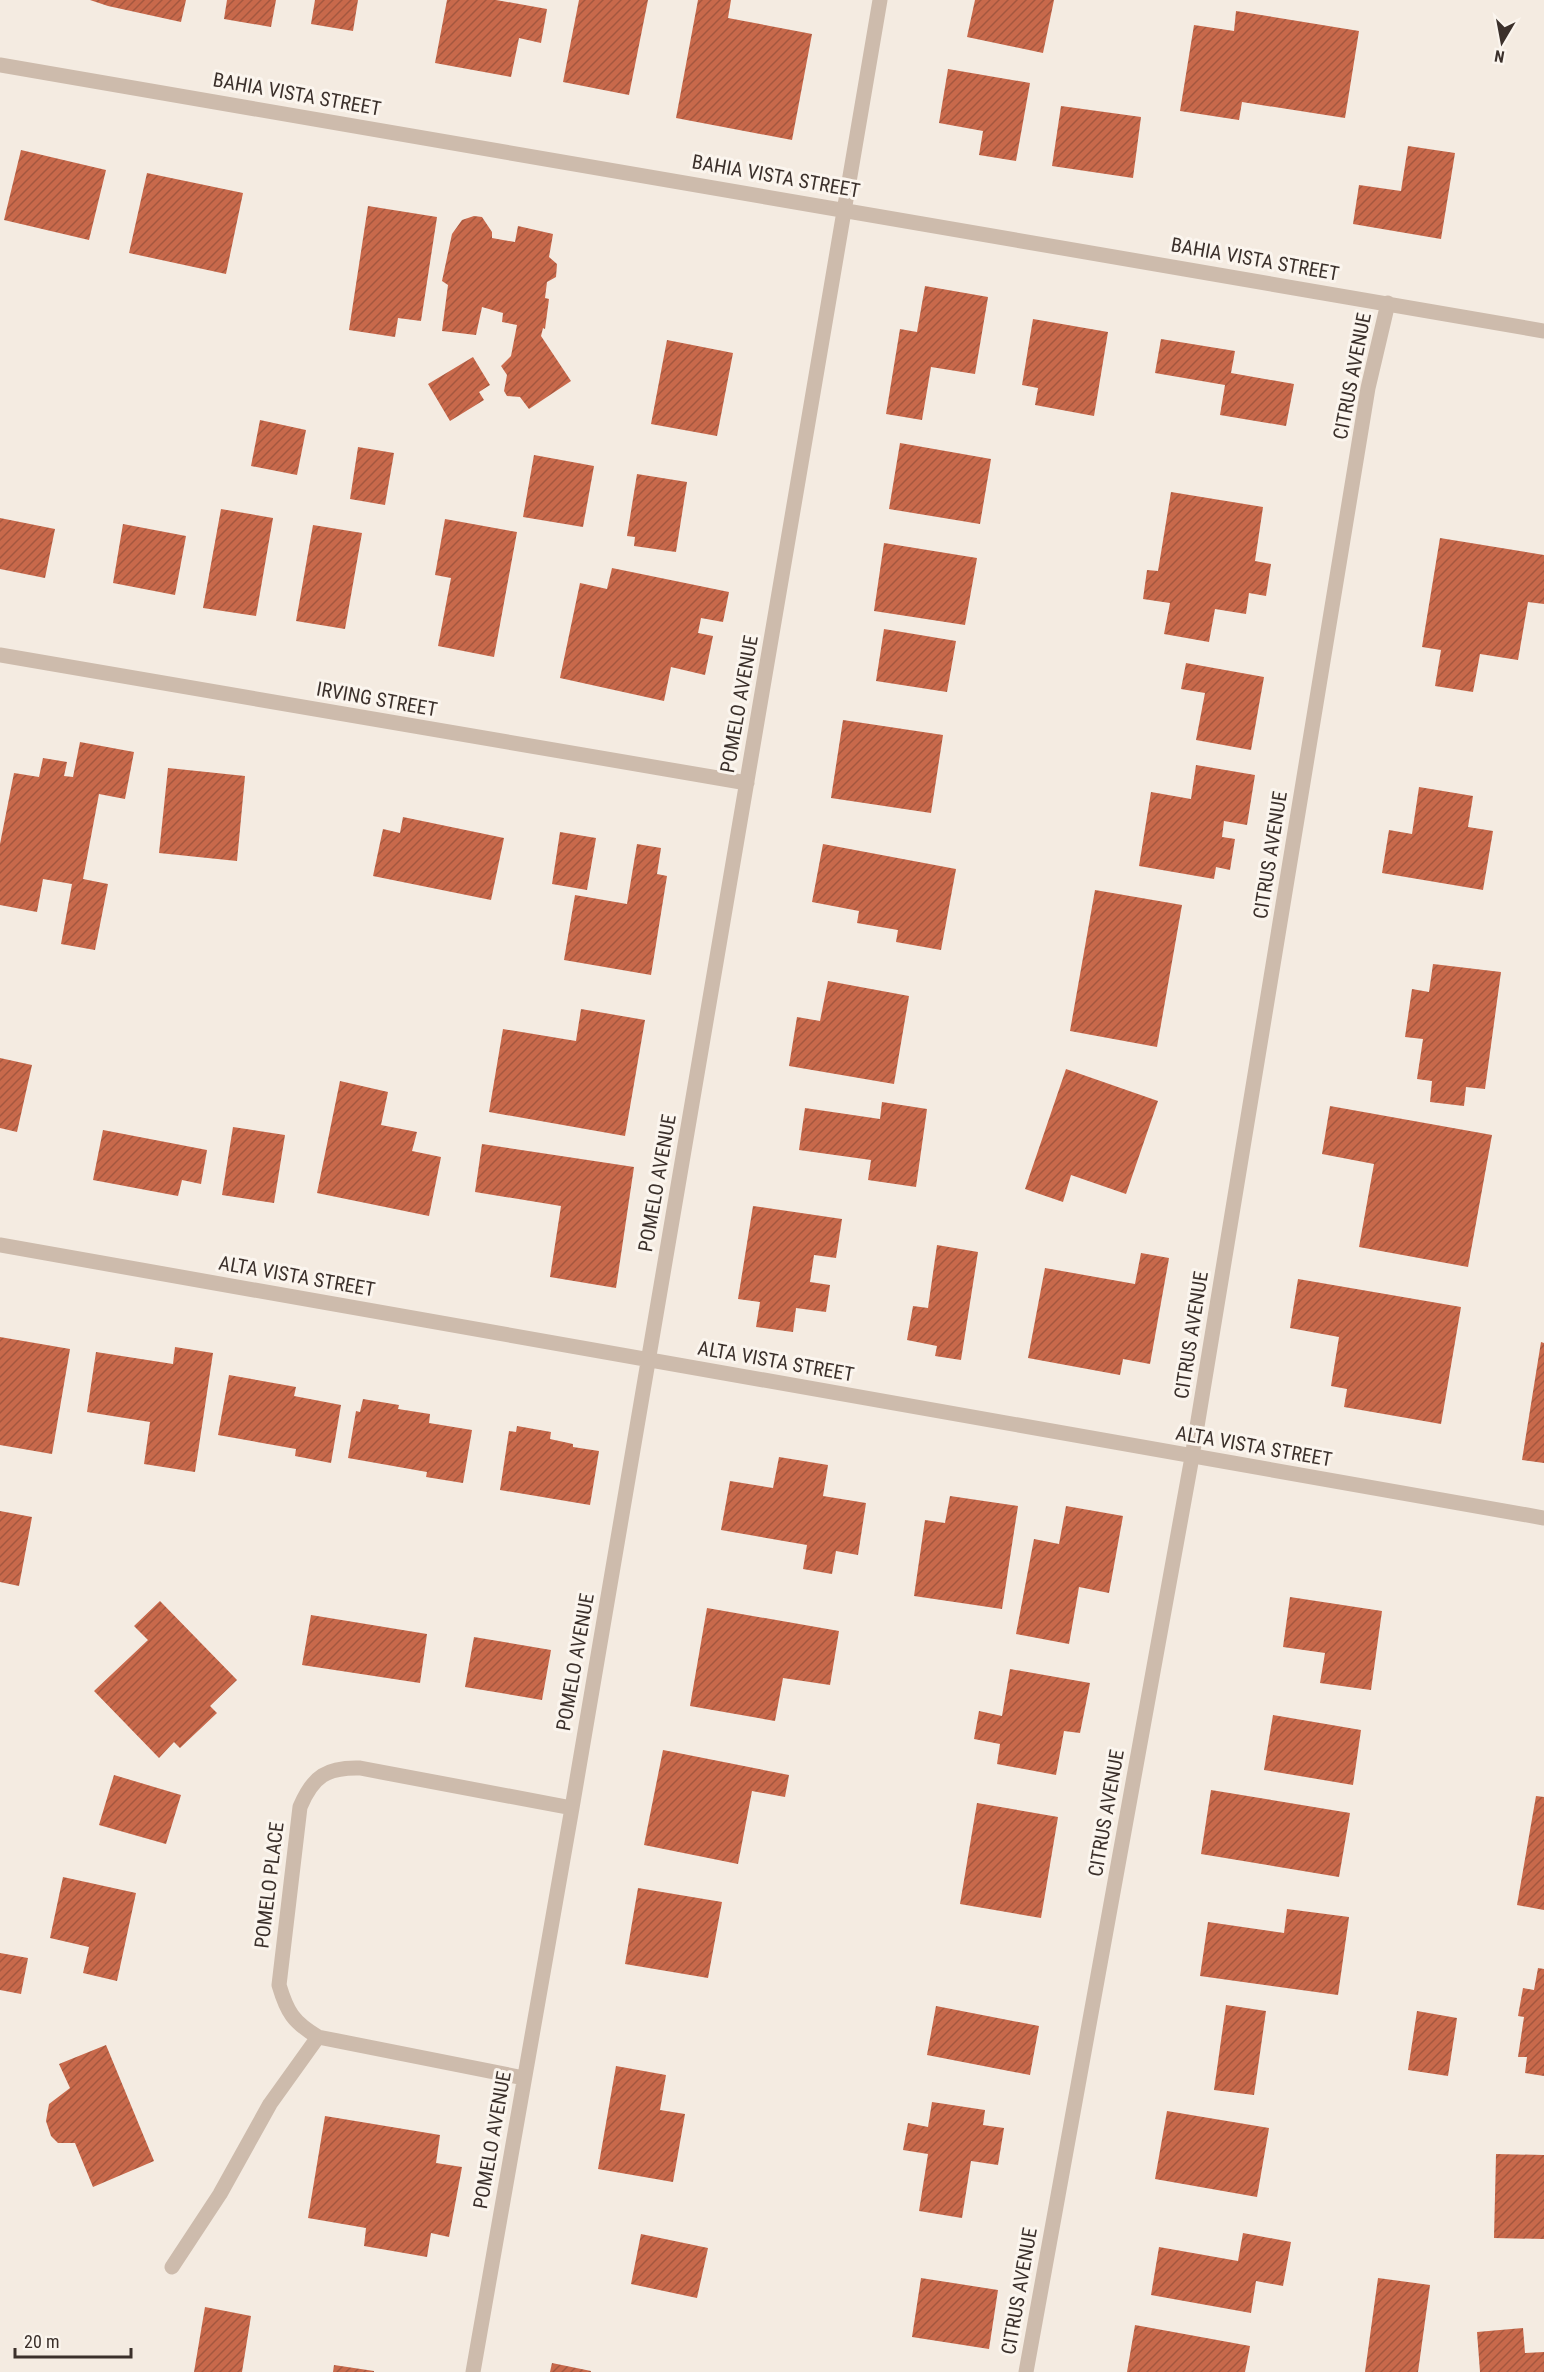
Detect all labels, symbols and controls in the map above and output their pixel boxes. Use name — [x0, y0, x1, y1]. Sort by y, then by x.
north arrow — [1472, 12, 1532, 72]
text: N — [1493, 46, 1506, 66]
street label: BAHIA VISTA STREET — [211, 67, 383, 121]
street label: BAHIA VISTA STREET — [690, 149, 862, 203]
street label: BAHIA VISTA STREET — [1169, 232, 1341, 286]
street label: CITRUS AVENUE — [1328, 310, 1376, 441]
street label: POMELO AVENUE — [715, 633, 763, 775]
street label: IRVING STREET — [315, 677, 439, 721]
street label: CITRUS AVENUE — [1248, 790, 1292, 920]
street label: POMELO AVENUE — [633, 1112, 681, 1254]
street label: ALTA VISTA STREET — [217, 1250, 377, 1302]
street label: CITRUS AVENUE — [1169, 1270, 1213, 1400]
street label: ALTA VISTA STREET — [696, 1335, 856, 1387]
street label: ALTA VISTA STREET — [1174, 1420, 1334, 1472]
street label: POMELO AVENUE — [551, 1591, 599, 1733]
street label: CITRUS AVENUE — [1083, 1747, 1129, 1878]
street label: POMELO PLACE — [249, 1820, 289, 1950]
street label: POMELO AVENUE — [468, 2069, 516, 2211]
street label: CITRUS AVENUE — [996, 2225, 1042, 2356]
scale bar — [15, 2321, 130, 2359]
text: 20 m — [24, 2331, 59, 2352]

